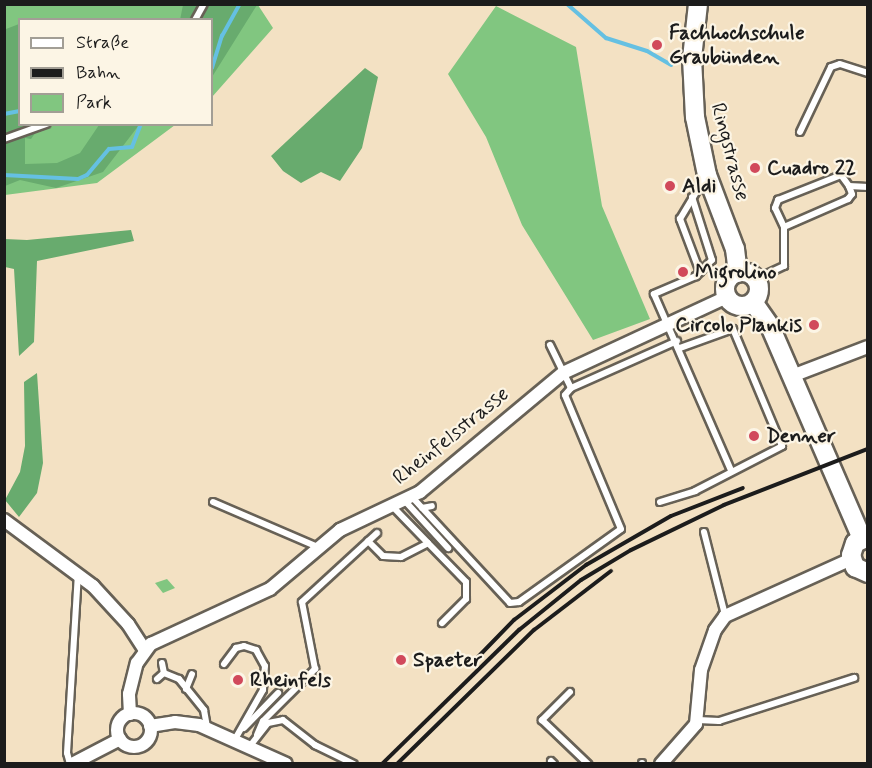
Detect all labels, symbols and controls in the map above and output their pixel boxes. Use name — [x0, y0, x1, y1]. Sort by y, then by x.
legend — [18, 18, 213, 126]
place label: Fachhochschule Graubünden — [669, 20, 805, 70]
text: Straße — [76, 31, 129, 55]
marker: Fachhochschule Graubünden — [650, 38, 664, 52]
text: Bahn — [76, 61, 120, 85]
text: Park — [76, 91, 112, 115]
street label: Ringstrasse — [705, 100, 755, 204]
place label: Cuadro 22 — [767, 155, 856, 181]
marker: Cuadro 22 — [748, 161, 762, 175]
place label: Aldi — [682, 173, 716, 199]
marker: Aldi — [663, 179, 677, 193]
place label: Migrolino — [695, 259, 777, 285]
marker: Migrolino — [676, 265, 690, 279]
place label: Circolo Plankis — [668, 312, 802, 338]
marker: Circolo Plankis — [807, 318, 821, 332]
street label: Rheinfelsstrasse — [388, 381, 514, 491]
place label: Denner — [766, 423, 836, 449]
marker: Denner — [747, 429, 761, 443]
place label: Spaeter — [413, 647, 482, 673]
marker: Spaeter — [394, 653, 408, 667]
place label: Rheinfels — [250, 667, 331, 693]
marker: Rheinfels — [231, 673, 245, 687]

